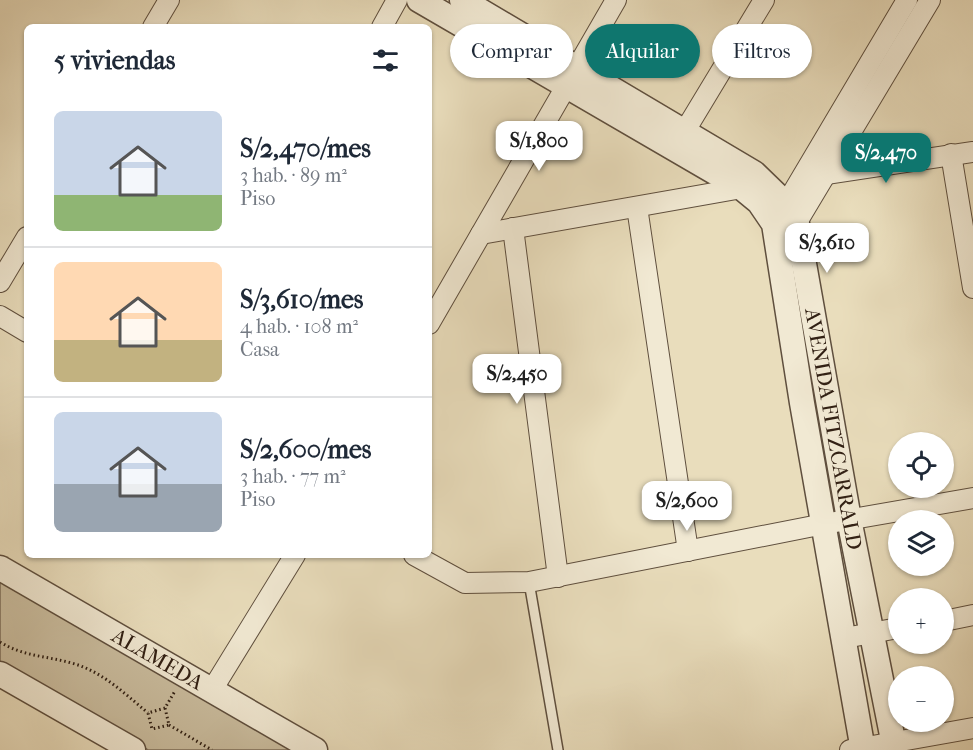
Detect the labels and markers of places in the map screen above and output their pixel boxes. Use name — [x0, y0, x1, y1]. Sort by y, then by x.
pin: S/1,800 — [484, 121, 594, 172]
pin: S/2,470 — [831, 133, 941, 184]
pin: S/3,610 — [772, 223, 882, 274]
pin: S/2,450 — [462, 354, 572, 405]
pin: S/2,600 — [632, 481, 742, 532]

